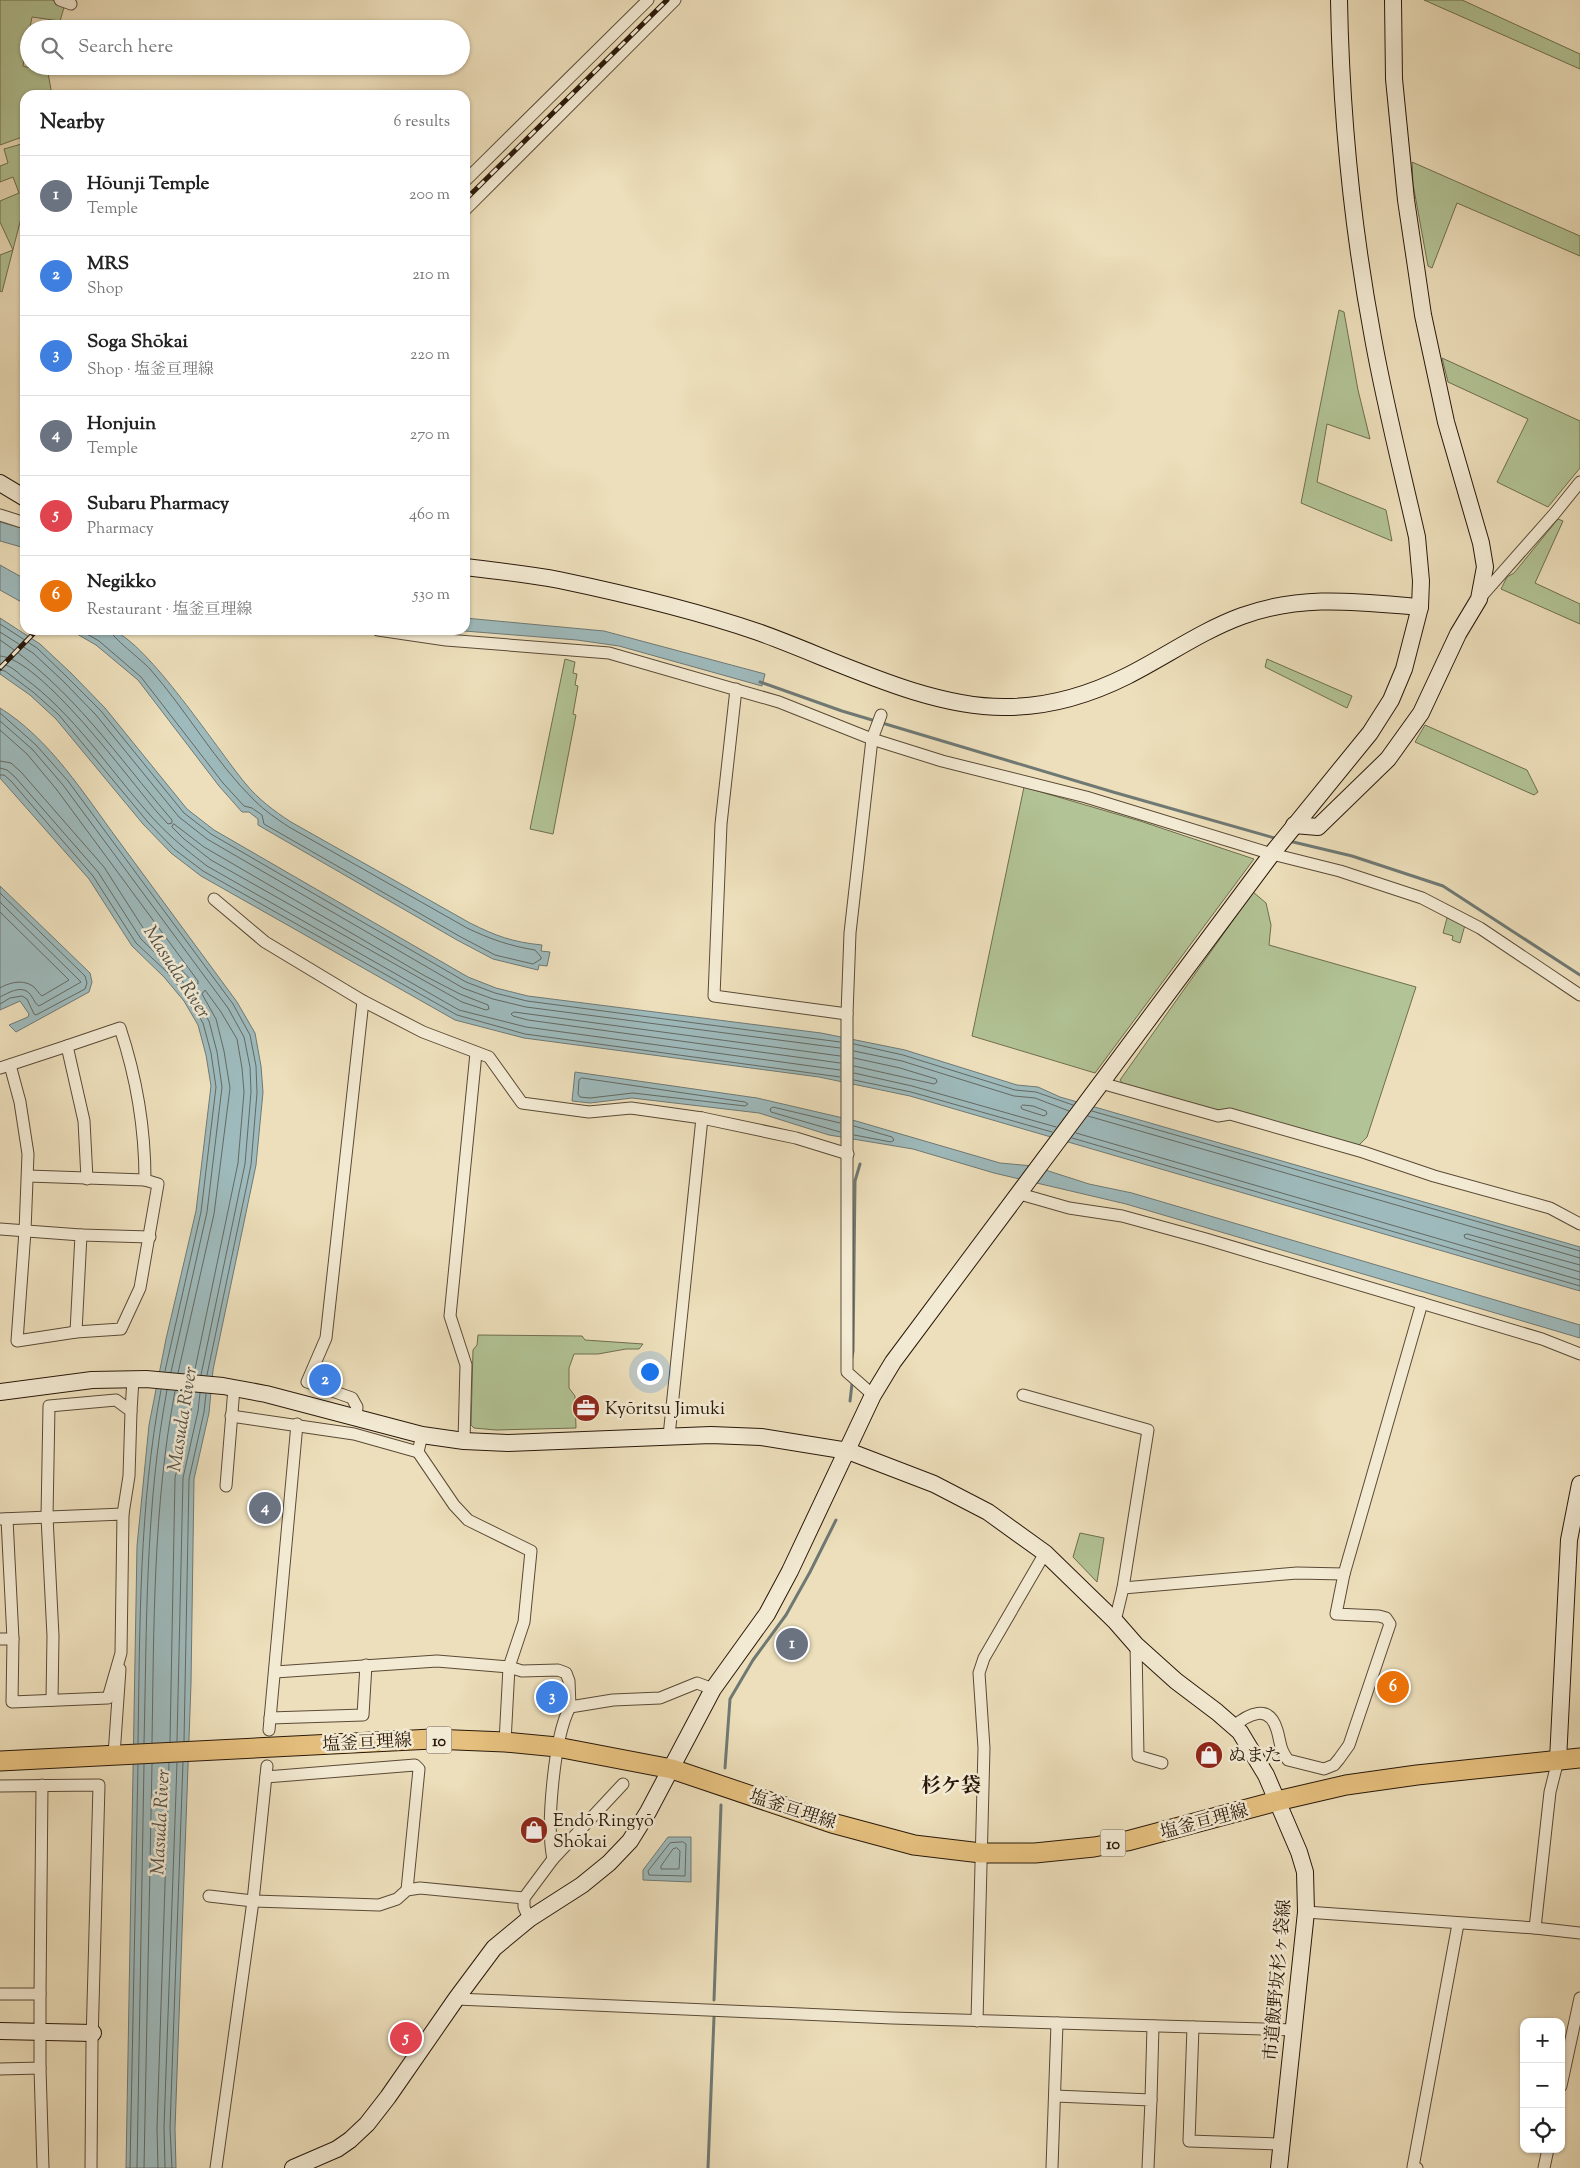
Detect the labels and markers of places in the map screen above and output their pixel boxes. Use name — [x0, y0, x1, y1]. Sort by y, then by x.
pin: 2 — [309, 1361, 341, 1399]
office icon: Kyōritsu Jimuki — [571, 1393, 601, 1423]
place label: Kyōritsu Jimuki — [605, 1397, 725, 1423]
pin: 4 — [249, 1489, 281, 1527]
pin: 1 — [776, 1625, 808, 1663]
pin: 6 — [1377, 1668, 1409, 1706]
pin: 3 — [536, 1678, 568, 1716]
shop icon: ぬまた — [1194, 1740, 1224, 1770]
place label: ぬまた — [1228, 1744, 1282, 1770]
place label: Endō Ringyō Shōkai — [553, 1809, 654, 1856]
shop icon: Endō Ringyō Shōkai — [519, 1815, 549, 1845]
pin: 5 — [390, 2019, 422, 2057]

